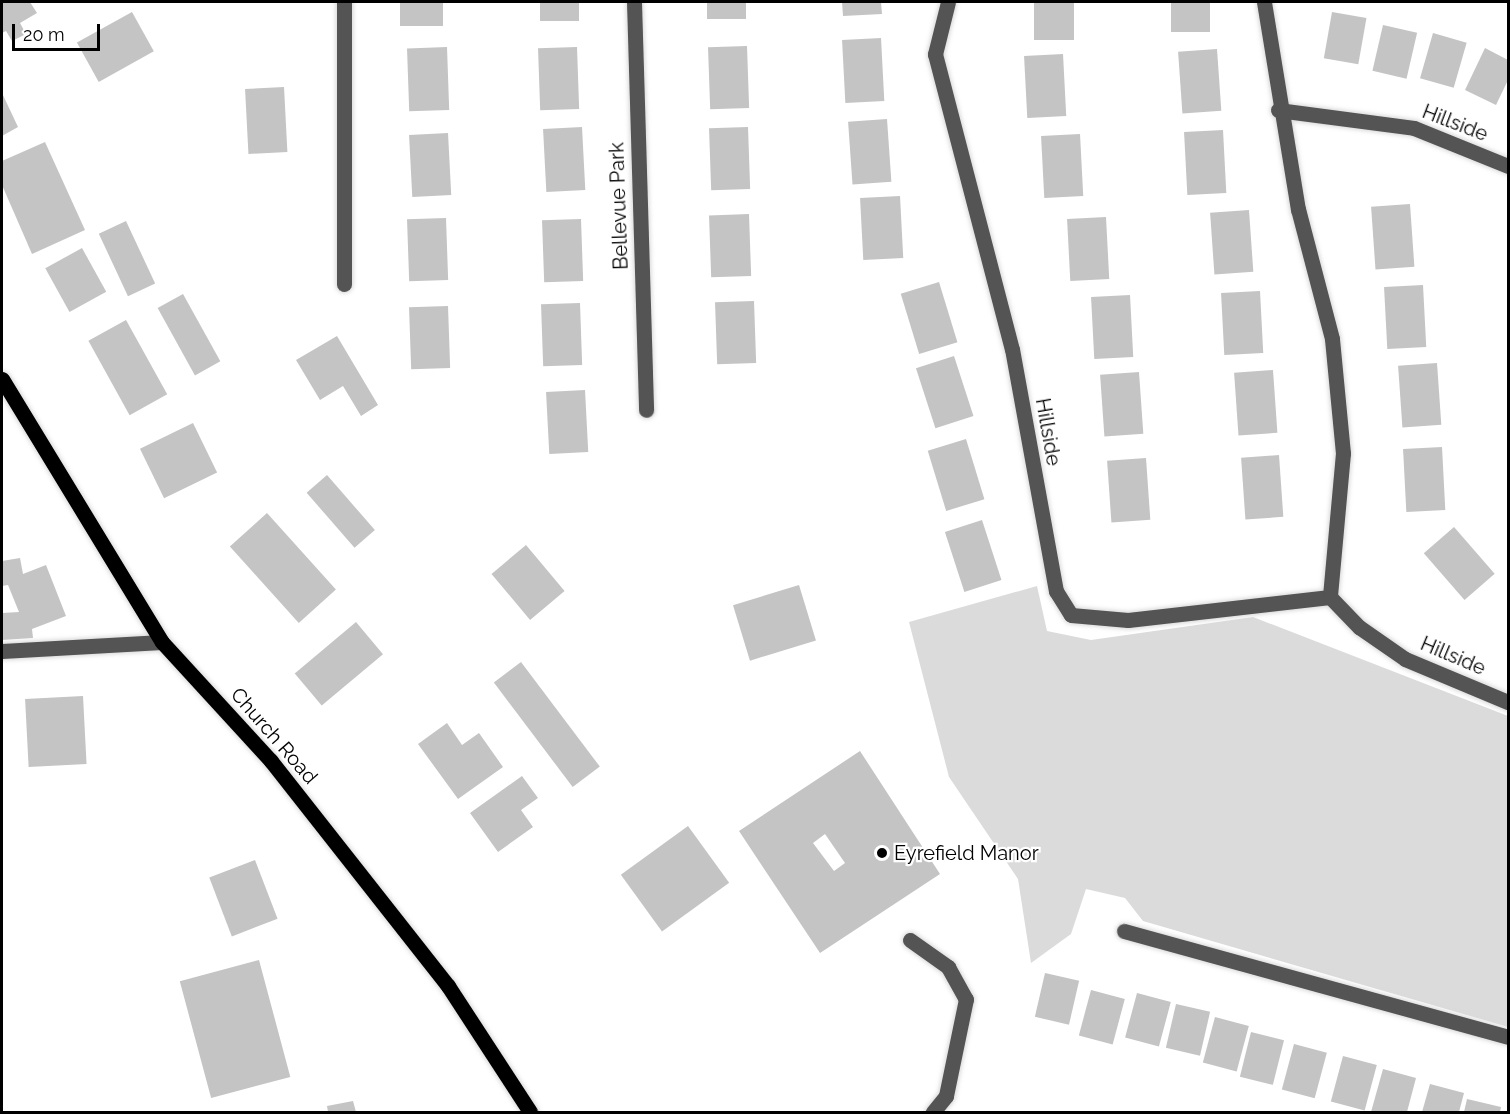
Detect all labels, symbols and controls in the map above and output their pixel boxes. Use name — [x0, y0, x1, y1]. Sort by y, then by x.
scale bar — [15, 12, 104, 50]
text: 20 m — [23, 24, 65, 45]
street label: Hillside — [1419, 100, 1491, 146]
street label: Bellevue Park — [605, 142, 633, 270]
street label: Hillside — [1030, 396, 1066, 468]
street label: Hillside — [1417, 632, 1489, 680]
street label: Church Road — [226, 683, 322, 789]
place label: Eyrefield Manor — [894, 841, 1039, 865]
marker: Eyrefield Manor — [875, 846, 889, 860]

